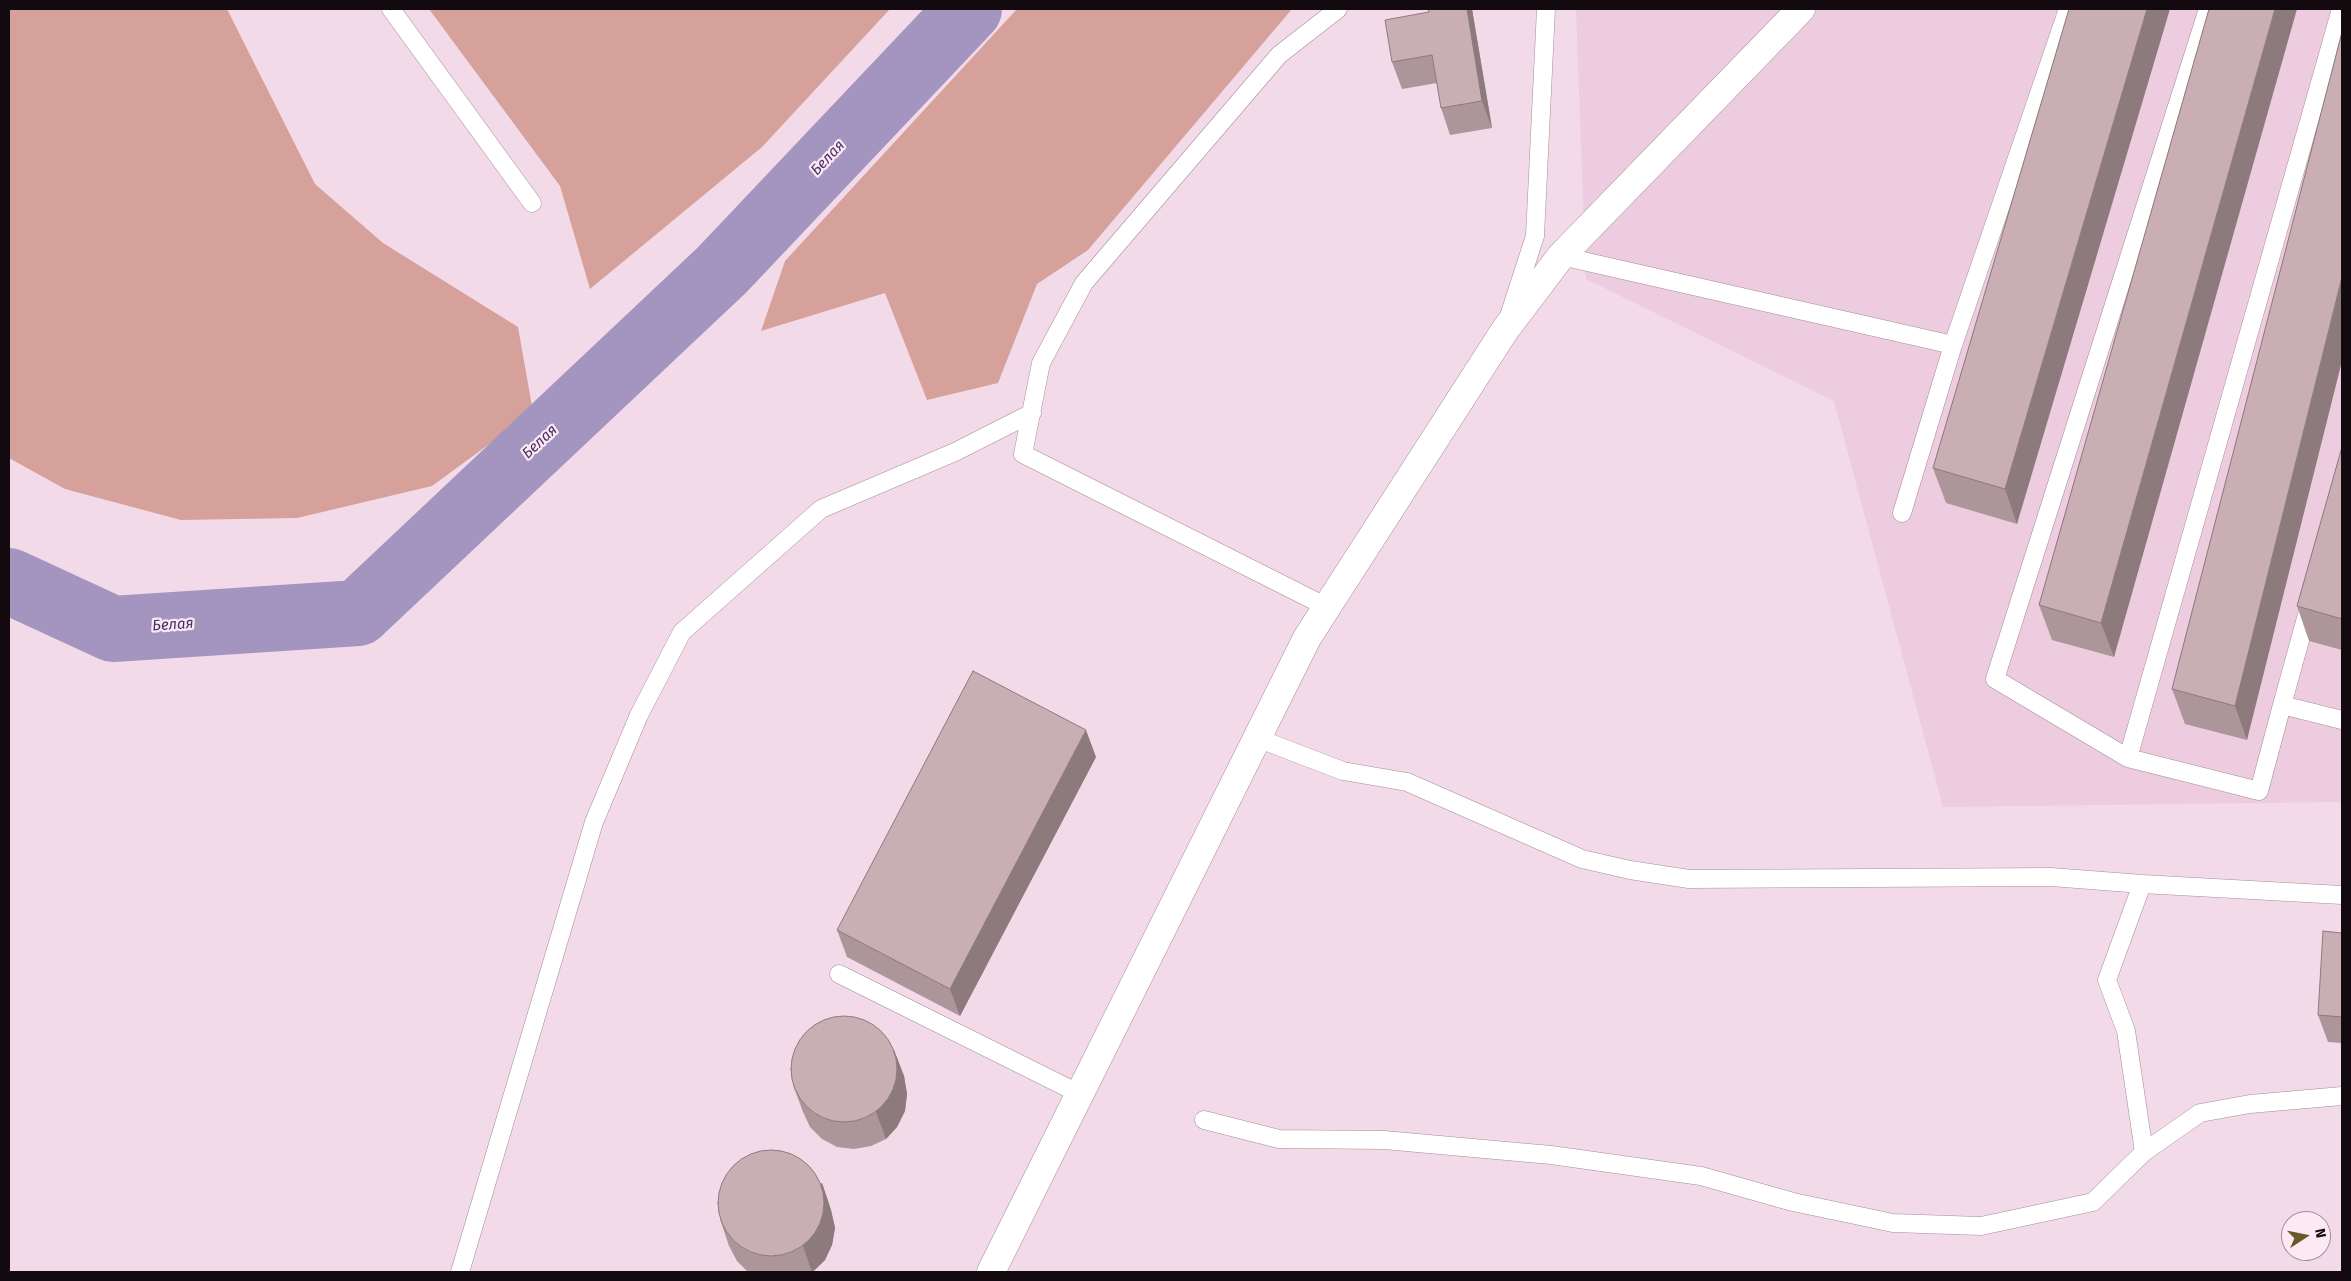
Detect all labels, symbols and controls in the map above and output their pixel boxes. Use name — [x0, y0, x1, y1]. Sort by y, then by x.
water label: Белая — [807, 137, 849, 179]
water label: Белая — [519, 421, 561, 463]
water label: Белая — [152, 615, 194, 635]
north arrow — [2281, 1211, 2331, 1261]
text: N — [2311, 1227, 2329, 1239]

